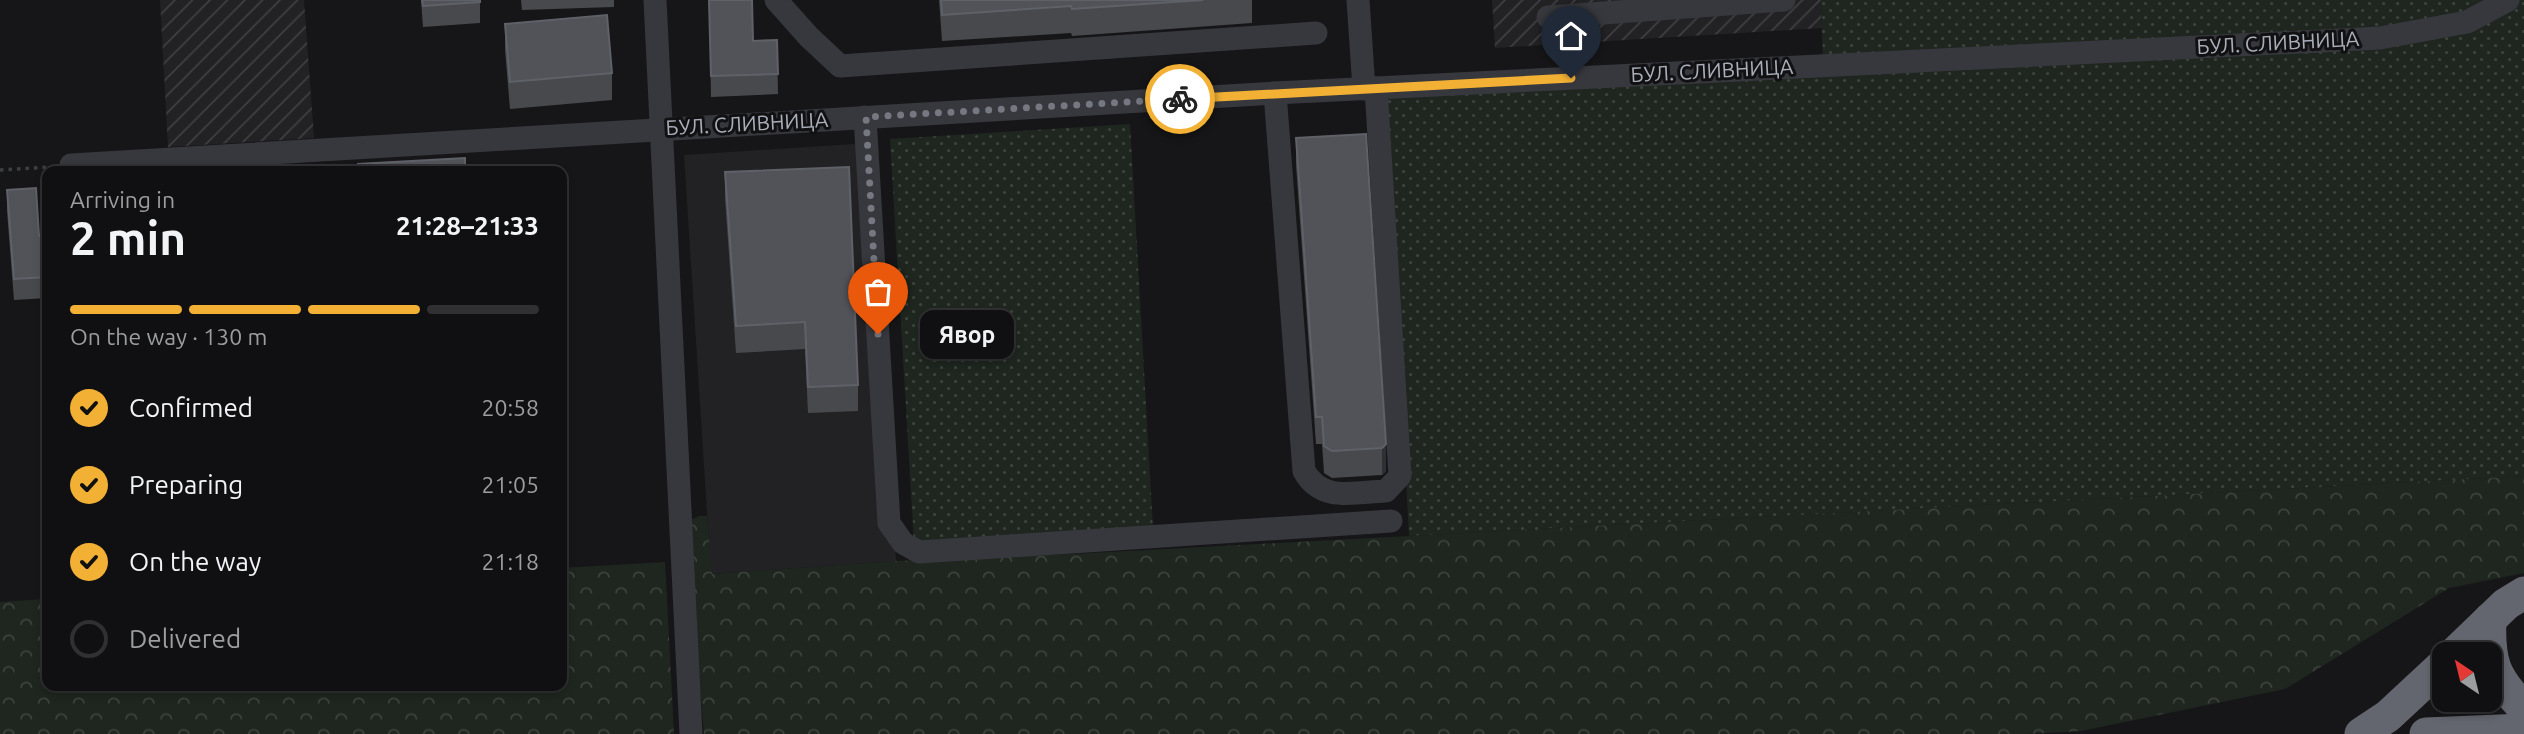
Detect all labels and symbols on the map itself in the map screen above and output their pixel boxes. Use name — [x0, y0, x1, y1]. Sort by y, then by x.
pin — [1541, 6, 1601, 78]
street label: БУЛ. СЛИВНИЦА — [2196, 26, 2360, 58]
street label: БУЛ. СЛИВНИЦА — [1630, 54, 1794, 86]
courier — [1145, 64, 1215, 134]
street label: БУЛ. СЛИВНИЦА — [665, 107, 829, 139]
pin — [848, 262, 908, 334]
callout: Явор — [920, 310, 1015, 358]
north arrow — [2432, 642, 2502, 712]

